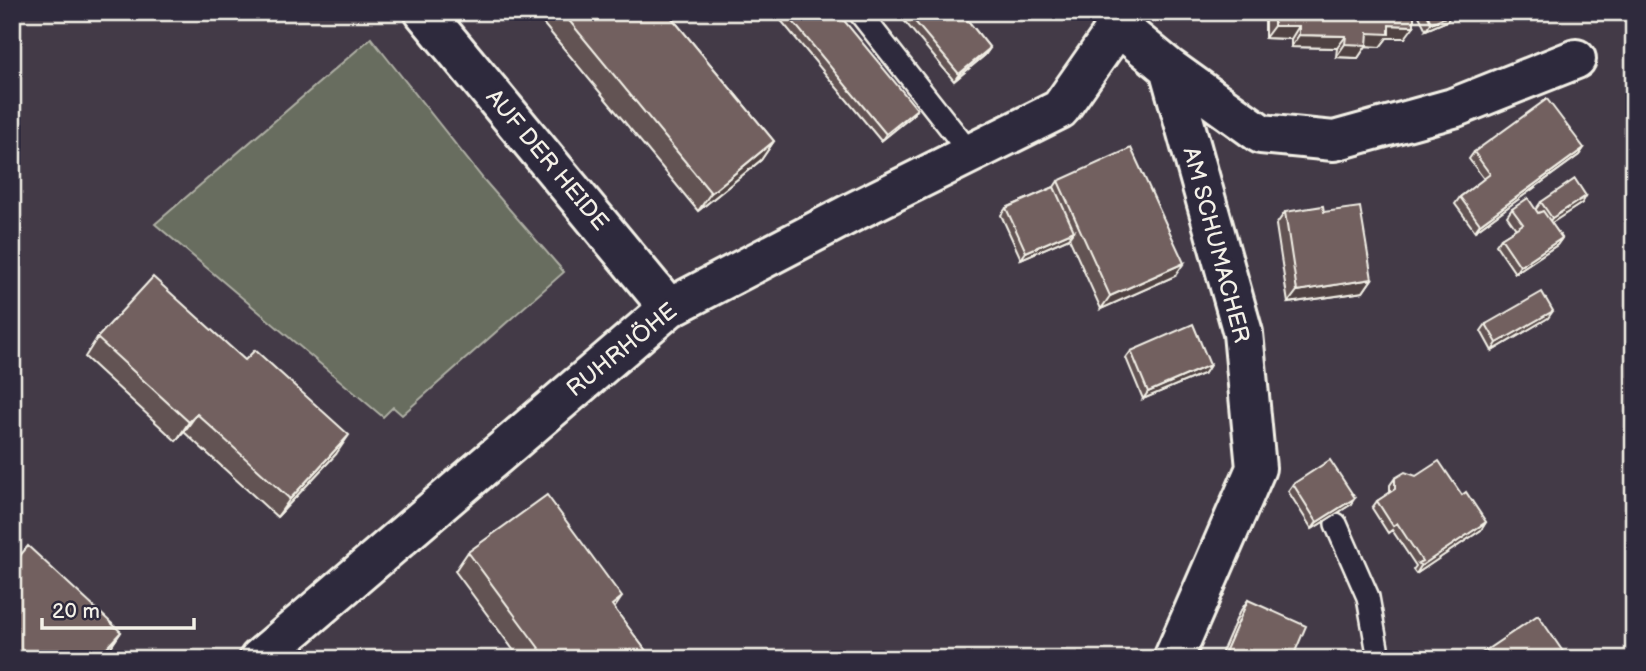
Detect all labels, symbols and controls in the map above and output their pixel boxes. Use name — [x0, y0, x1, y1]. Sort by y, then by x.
street label: AUF DER HEIDE — [480, 84, 614, 236]
street label: AM SCHUMACHER — [1176, 144, 1256, 346]
street label: RUHRHÖHE — [561, 297, 683, 403]
scale bar — [42, 587, 194, 631]
text: 20 m — [52, 599, 100, 624]

